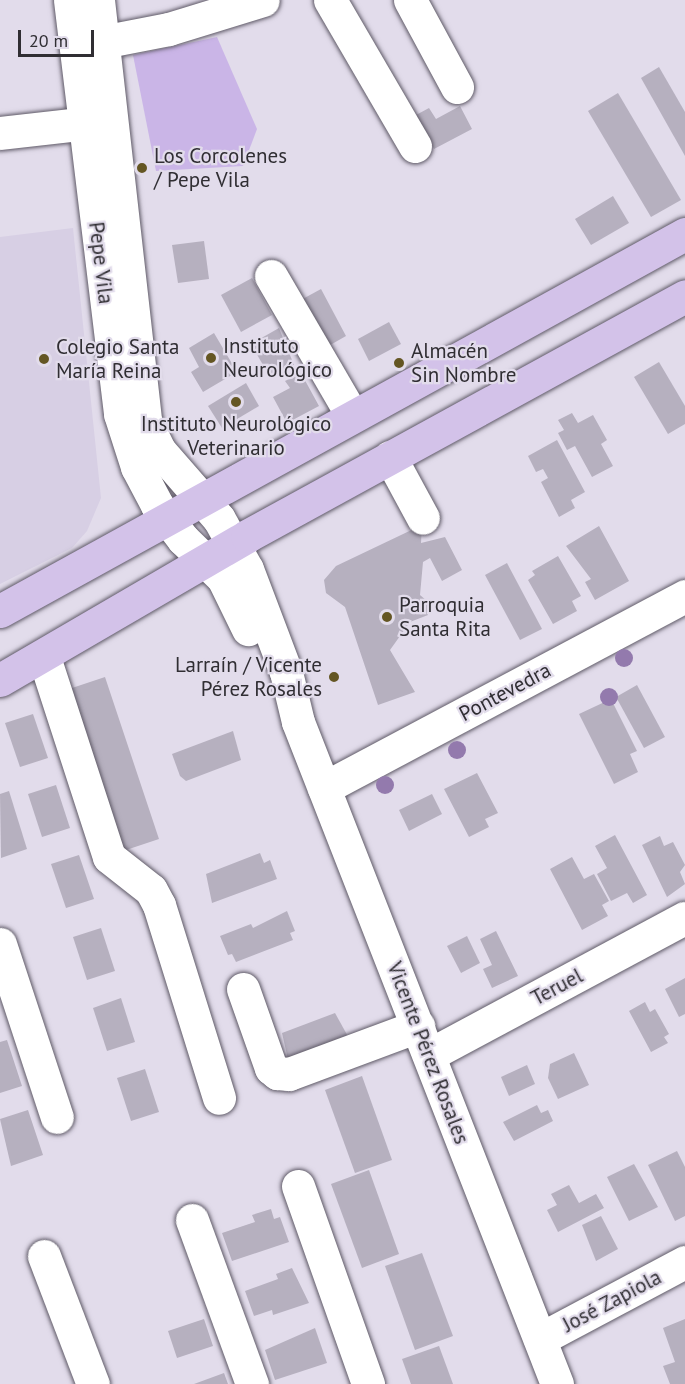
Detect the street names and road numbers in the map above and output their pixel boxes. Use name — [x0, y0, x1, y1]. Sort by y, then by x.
street label: Pepe Vila — [83, 220, 119, 306]
street label: Pontevedra — [455, 657, 555, 727]
street label: Vicente Pérez Rosales — [382, 958, 474, 1148]
street label: Teruel — [527, 963, 587, 1011]
street label: José Zapiola — [558, 1264, 666, 1338]

